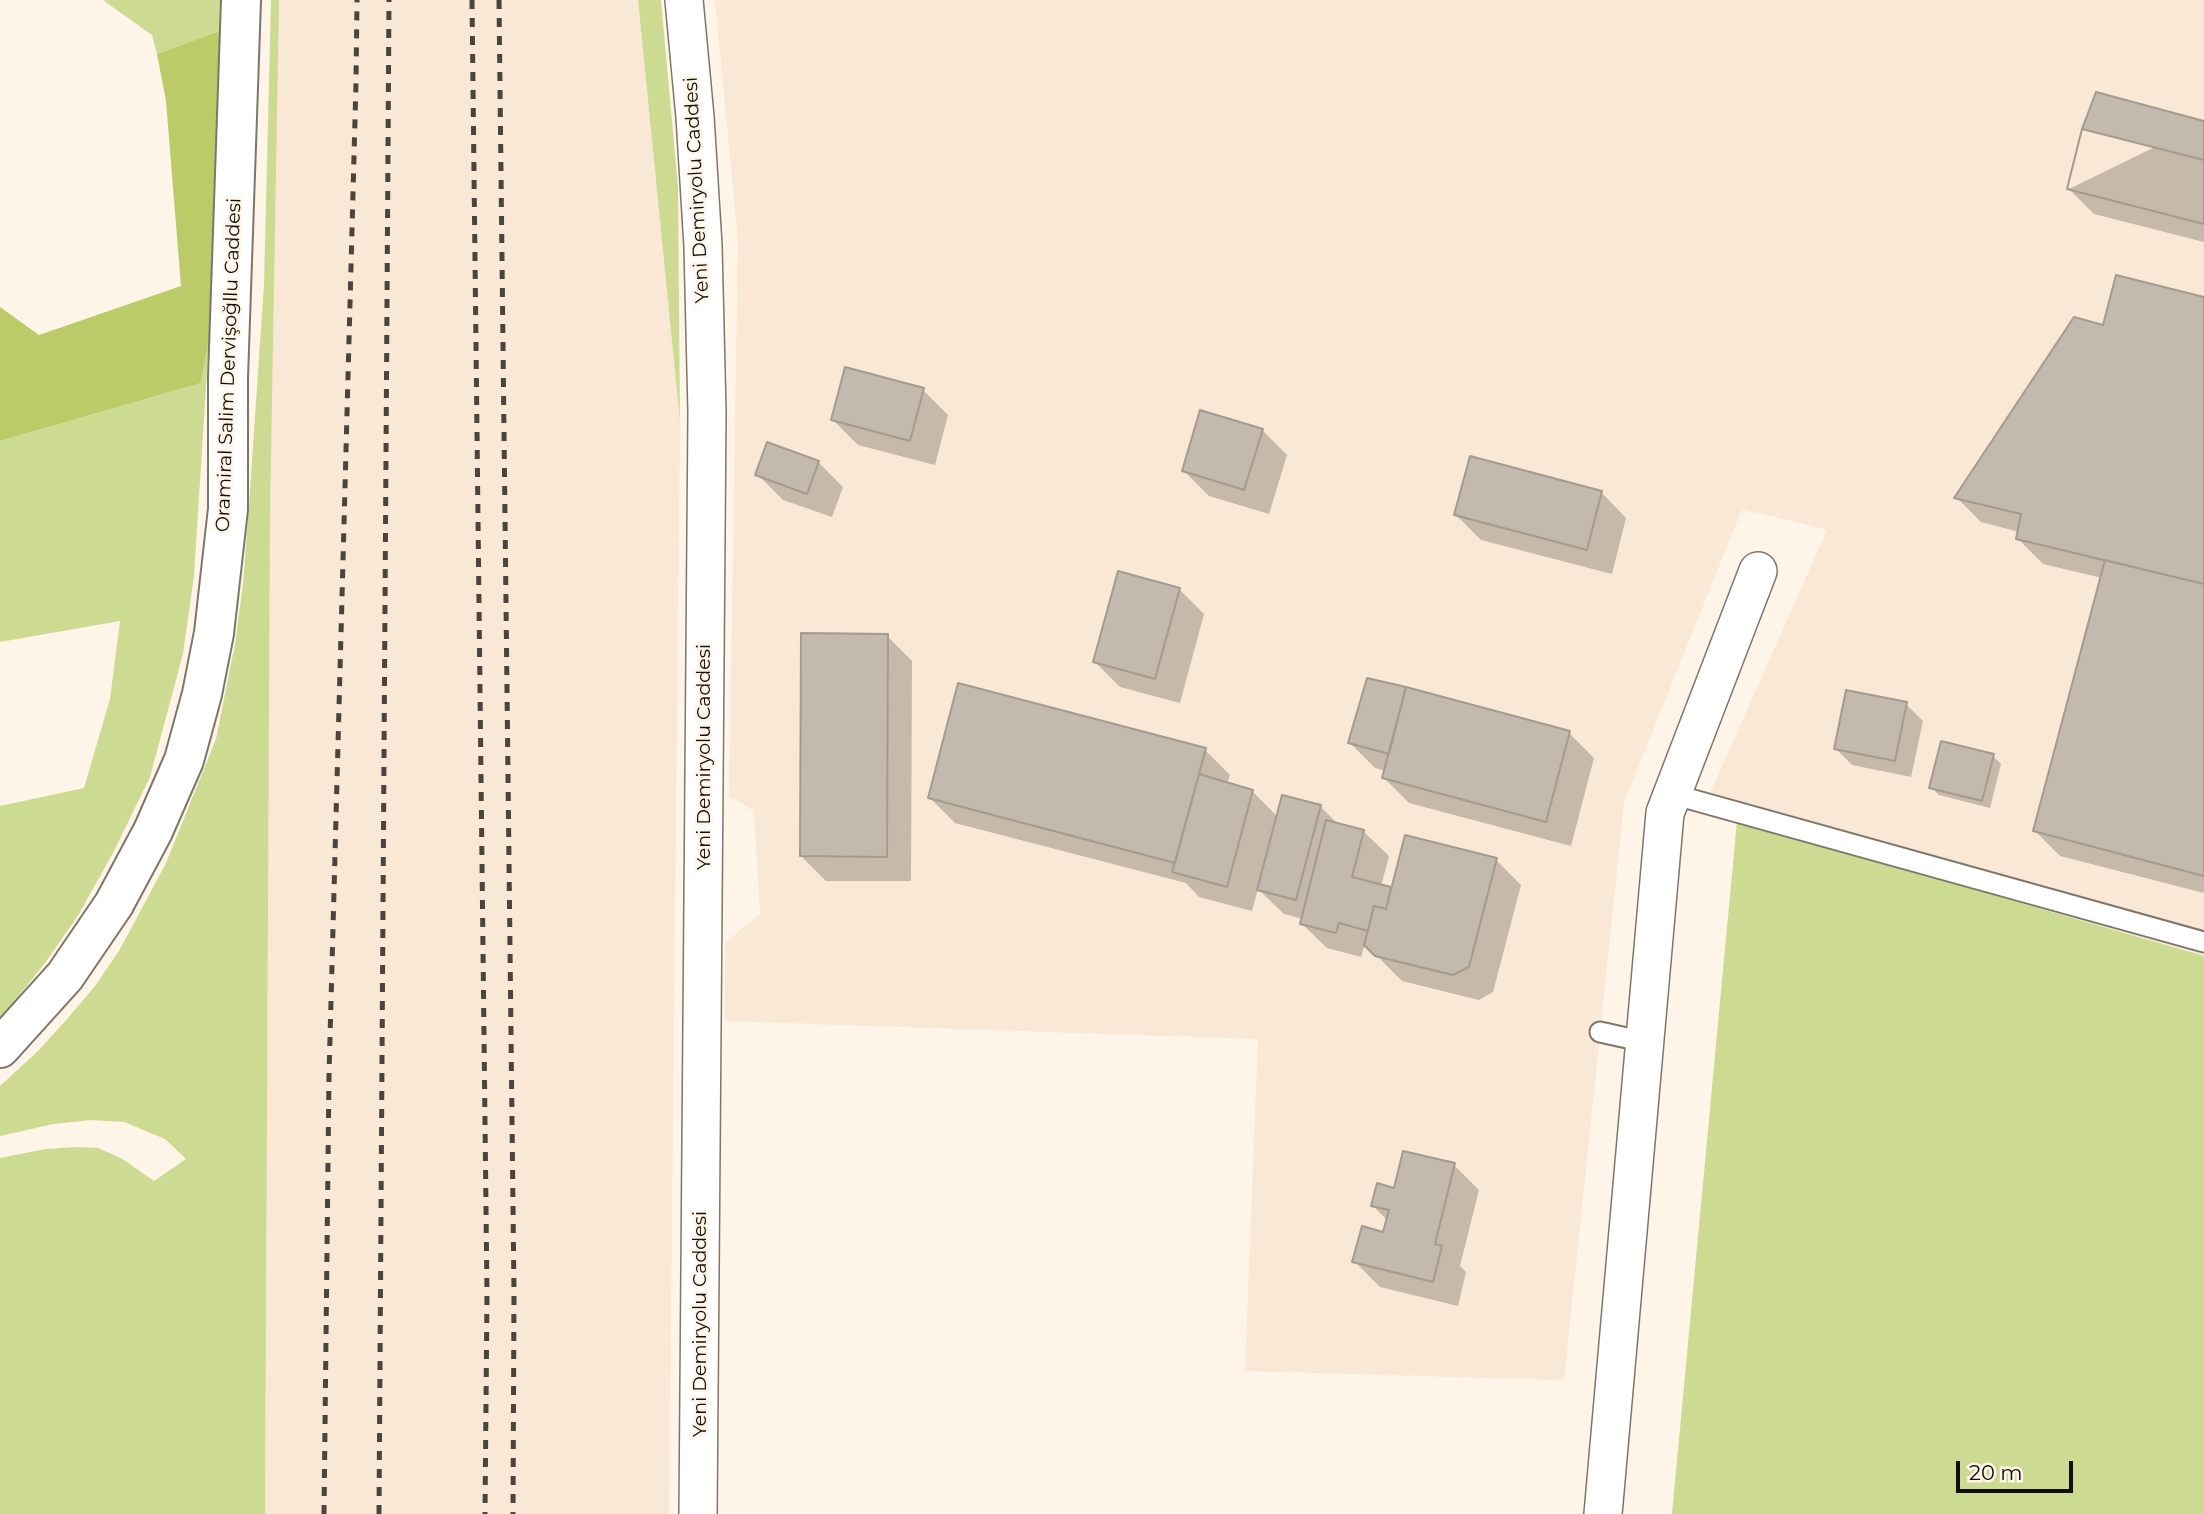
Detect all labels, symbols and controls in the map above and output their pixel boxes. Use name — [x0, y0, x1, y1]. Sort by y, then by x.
street label: Yeni Demiryolu Caddesi — [680, 76, 714, 304]
street label: Oramiral Salim Dervişoğllu Caddesi — [212, 197, 246, 533]
street label: Yeni Demiryolu Caddesi — [693, 644, 715, 870]
street label: Yeni Demiryolu Caddesi — [689, 1211, 711, 1437]
scale bar — [1959, 1448, 2076, 1492]
text: 20 m — [1969, 1460, 2023, 1485]

